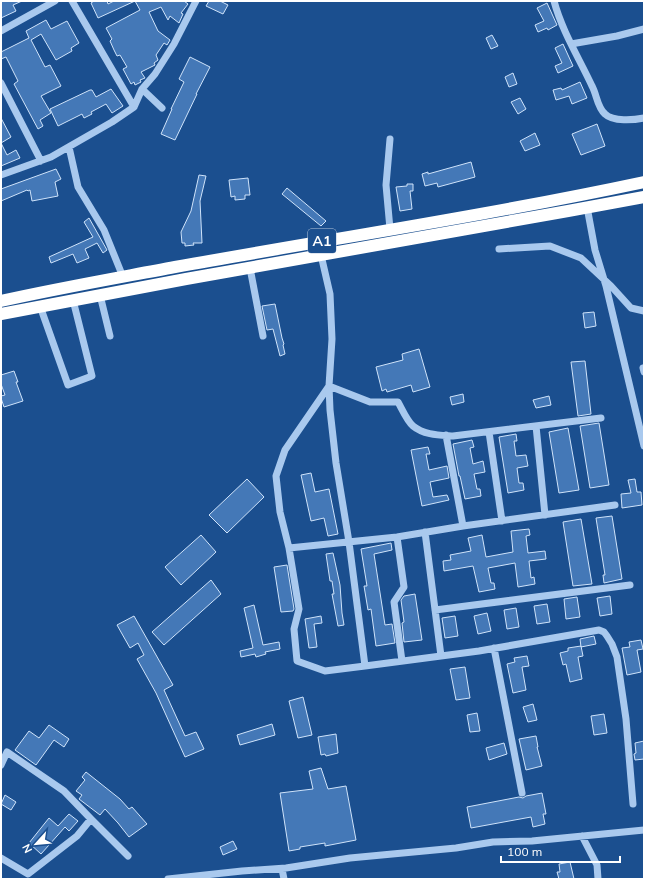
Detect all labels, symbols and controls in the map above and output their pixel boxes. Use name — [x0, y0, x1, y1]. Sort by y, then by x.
road number: A1 — [308, 229, 336, 253]
north arrow — [16, 824, 56, 864]
scale bar — [501, 838, 620, 864]
text: N — [19, 842, 35, 855]
text: 100 m — [507, 844, 542, 859]

